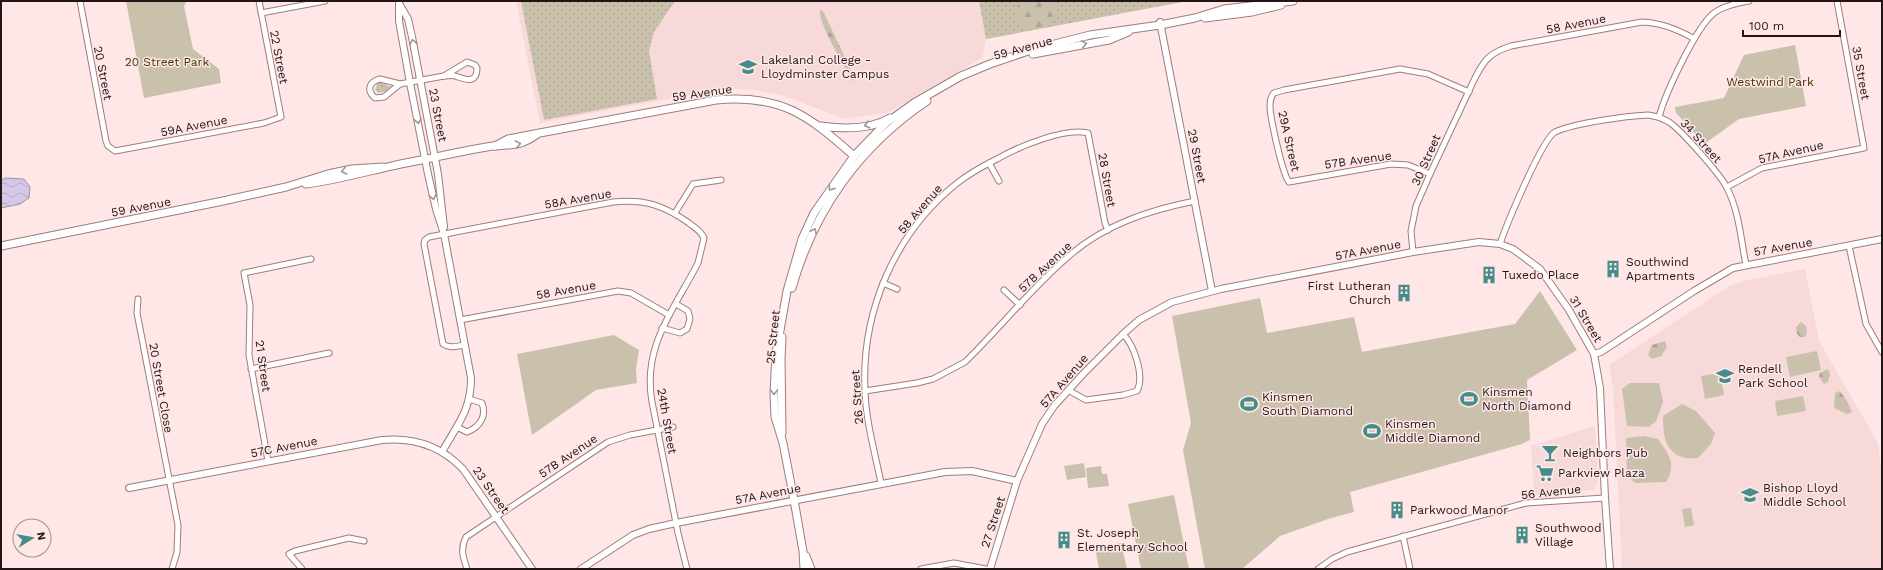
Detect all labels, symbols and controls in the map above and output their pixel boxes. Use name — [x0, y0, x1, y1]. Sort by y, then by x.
street label: 58 Avenue — [1545, 11, 1607, 37]
scale bar — [1743, 12, 1840, 38]
text: 100 m — [1749, 19, 1784, 33]
street label: 22 Street — [267, 29, 291, 85]
street label: 59 Avenue — [992, 33, 1054, 63]
one-way arrow — [409, 39, 418, 46]
one-way arrow — [1081, 41, 1087, 49]
street label: 20 Street — [91, 45, 115, 101]
street label: 35 Street — [1849, 45, 1873, 101]
place label: Lakeland College - Lloydminster Campus — [761, 53, 889, 81]
park label: 20 Street Park — [125, 55, 209, 69]
school or university icon: Lakeland College - Lloydminster Campus — [738, 57, 758, 77]
park label: Westwind Park — [1726, 75, 1814, 89]
street label: 59 Avenue — [671, 82, 733, 104]
street label: 23 Street — [426, 87, 450, 143]
street label: 29A Street — [1275, 109, 1303, 173]
street label: 59A Avenue — [159, 113, 229, 139]
street label: 34 Street — [1678, 116, 1724, 166]
one-way arrow — [413, 118, 421, 124]
one-way arrow — [864, 121, 870, 129]
street label: 29 Street — [1185, 128, 1209, 184]
street label: 30 Street — [1408, 132, 1444, 188]
street label: 57A Avenue — [1757, 138, 1825, 166]
one-way arrow — [515, 141, 521, 149]
street label: 57B Avenue — [1324, 148, 1393, 172]
street label: 28 Street — [1095, 152, 1119, 208]
one-way arrow — [341, 166, 347, 174]
street label: 58 Avenue — [895, 182, 945, 236]
one-way arrow — [829, 183, 836, 190]
street label: 58A Avenue — [543, 186, 613, 212]
one-way arrow — [428, 193, 437, 200]
street label: 59 Avenue — [110, 194, 172, 220]
one-way arrow — [809, 228, 817, 235]
street label: 57 Avenue — [1753, 235, 1814, 259]
street label: 57A Avenue — [1334, 237, 1402, 263]
street label: 57B Avenue — [1016, 239, 1075, 295]
place label: Southwind Apartments — [1626, 255, 1695, 283]
building icon: Southwind Apartments — [1603, 259, 1623, 279]
building icon: Tuxedo Place — [1479, 265, 1499, 285]
place label: Tuxedo Place — [1502, 268, 1579, 282]
street label: 58 Avenue — [535, 278, 597, 302]
place label: First Lutheran Church — [1308, 279, 1391, 307]
building icon: First Lutheran Church — [1394, 283, 1414, 303]
street label: 31 Street — [1567, 293, 1605, 345]
street label: 25 Street — [763, 309, 783, 365]
street label: 21 Street — [252, 339, 274, 393]
street label: 20 Street Close — [146, 342, 176, 434]
street label: 57A Avenue — [1037, 351, 1091, 411]
place label: Rendell Park School — [1738, 362, 1808, 390]
school or university icon: Rendell Park School — [1715, 366, 1735, 386]
street label: 26 Street — [848, 369, 866, 425]
place label: Kinsmen North Diamond — [1482, 385, 1571, 413]
street label: 24th Street — [654, 387, 680, 455]
one-way arrow — [770, 389, 778, 395]
sports icon: Kinsmen North Diamond — [1459, 389, 1479, 409]
place label: Kinsmen South Diamond — [1262, 390, 1353, 418]
sports icon: Kinsmen South Diamond — [1239, 394, 1259, 414]
place label: Kinsmen Middle Diamond — [1385, 417, 1480, 445]
sports icon: Kinsmen Middle Diamond — [1362, 421, 1382, 441]
street label: 57B Avenue — [536, 431, 600, 481]
street label: 57C Avenue — [249, 434, 319, 460]
bar icon: Neighbors Pub — [1540, 443, 1560, 463]
place label: Neighbors Pub — [1563, 446, 1648, 460]
supermarket icon: Parkview Plaza — [1535, 463, 1555, 483]
street label: 23 Street — [470, 464, 512, 516]
place label: Parkview Plaza — [1558, 466, 1645, 480]
street label: 57A Avenue — [734, 481, 802, 507]
place label: Bishop Lloyd Middle School — [1763, 481, 1846, 509]
street label: 56 Avenue — [1520, 482, 1582, 502]
school or university icon: Bishop Lloyd Middle School — [1740, 485, 1760, 505]
street label: 27 Street — [978, 494, 1008, 550]
building icon: Parkwood Manor — [1387, 500, 1407, 520]
place label: Parkwood Manor — [1410, 503, 1508, 517]
north arrow — [12, 518, 52, 558]
place label: Southwood Village — [1535, 521, 1601, 549]
building icon: Southwood Village — [1512, 525, 1532, 545]
place label: St. Joseph Elementary School — [1077, 526, 1188, 554]
building icon: St. Joseph Elementary School — [1054, 530, 1074, 550]
text: N — [34, 531, 48, 541]

